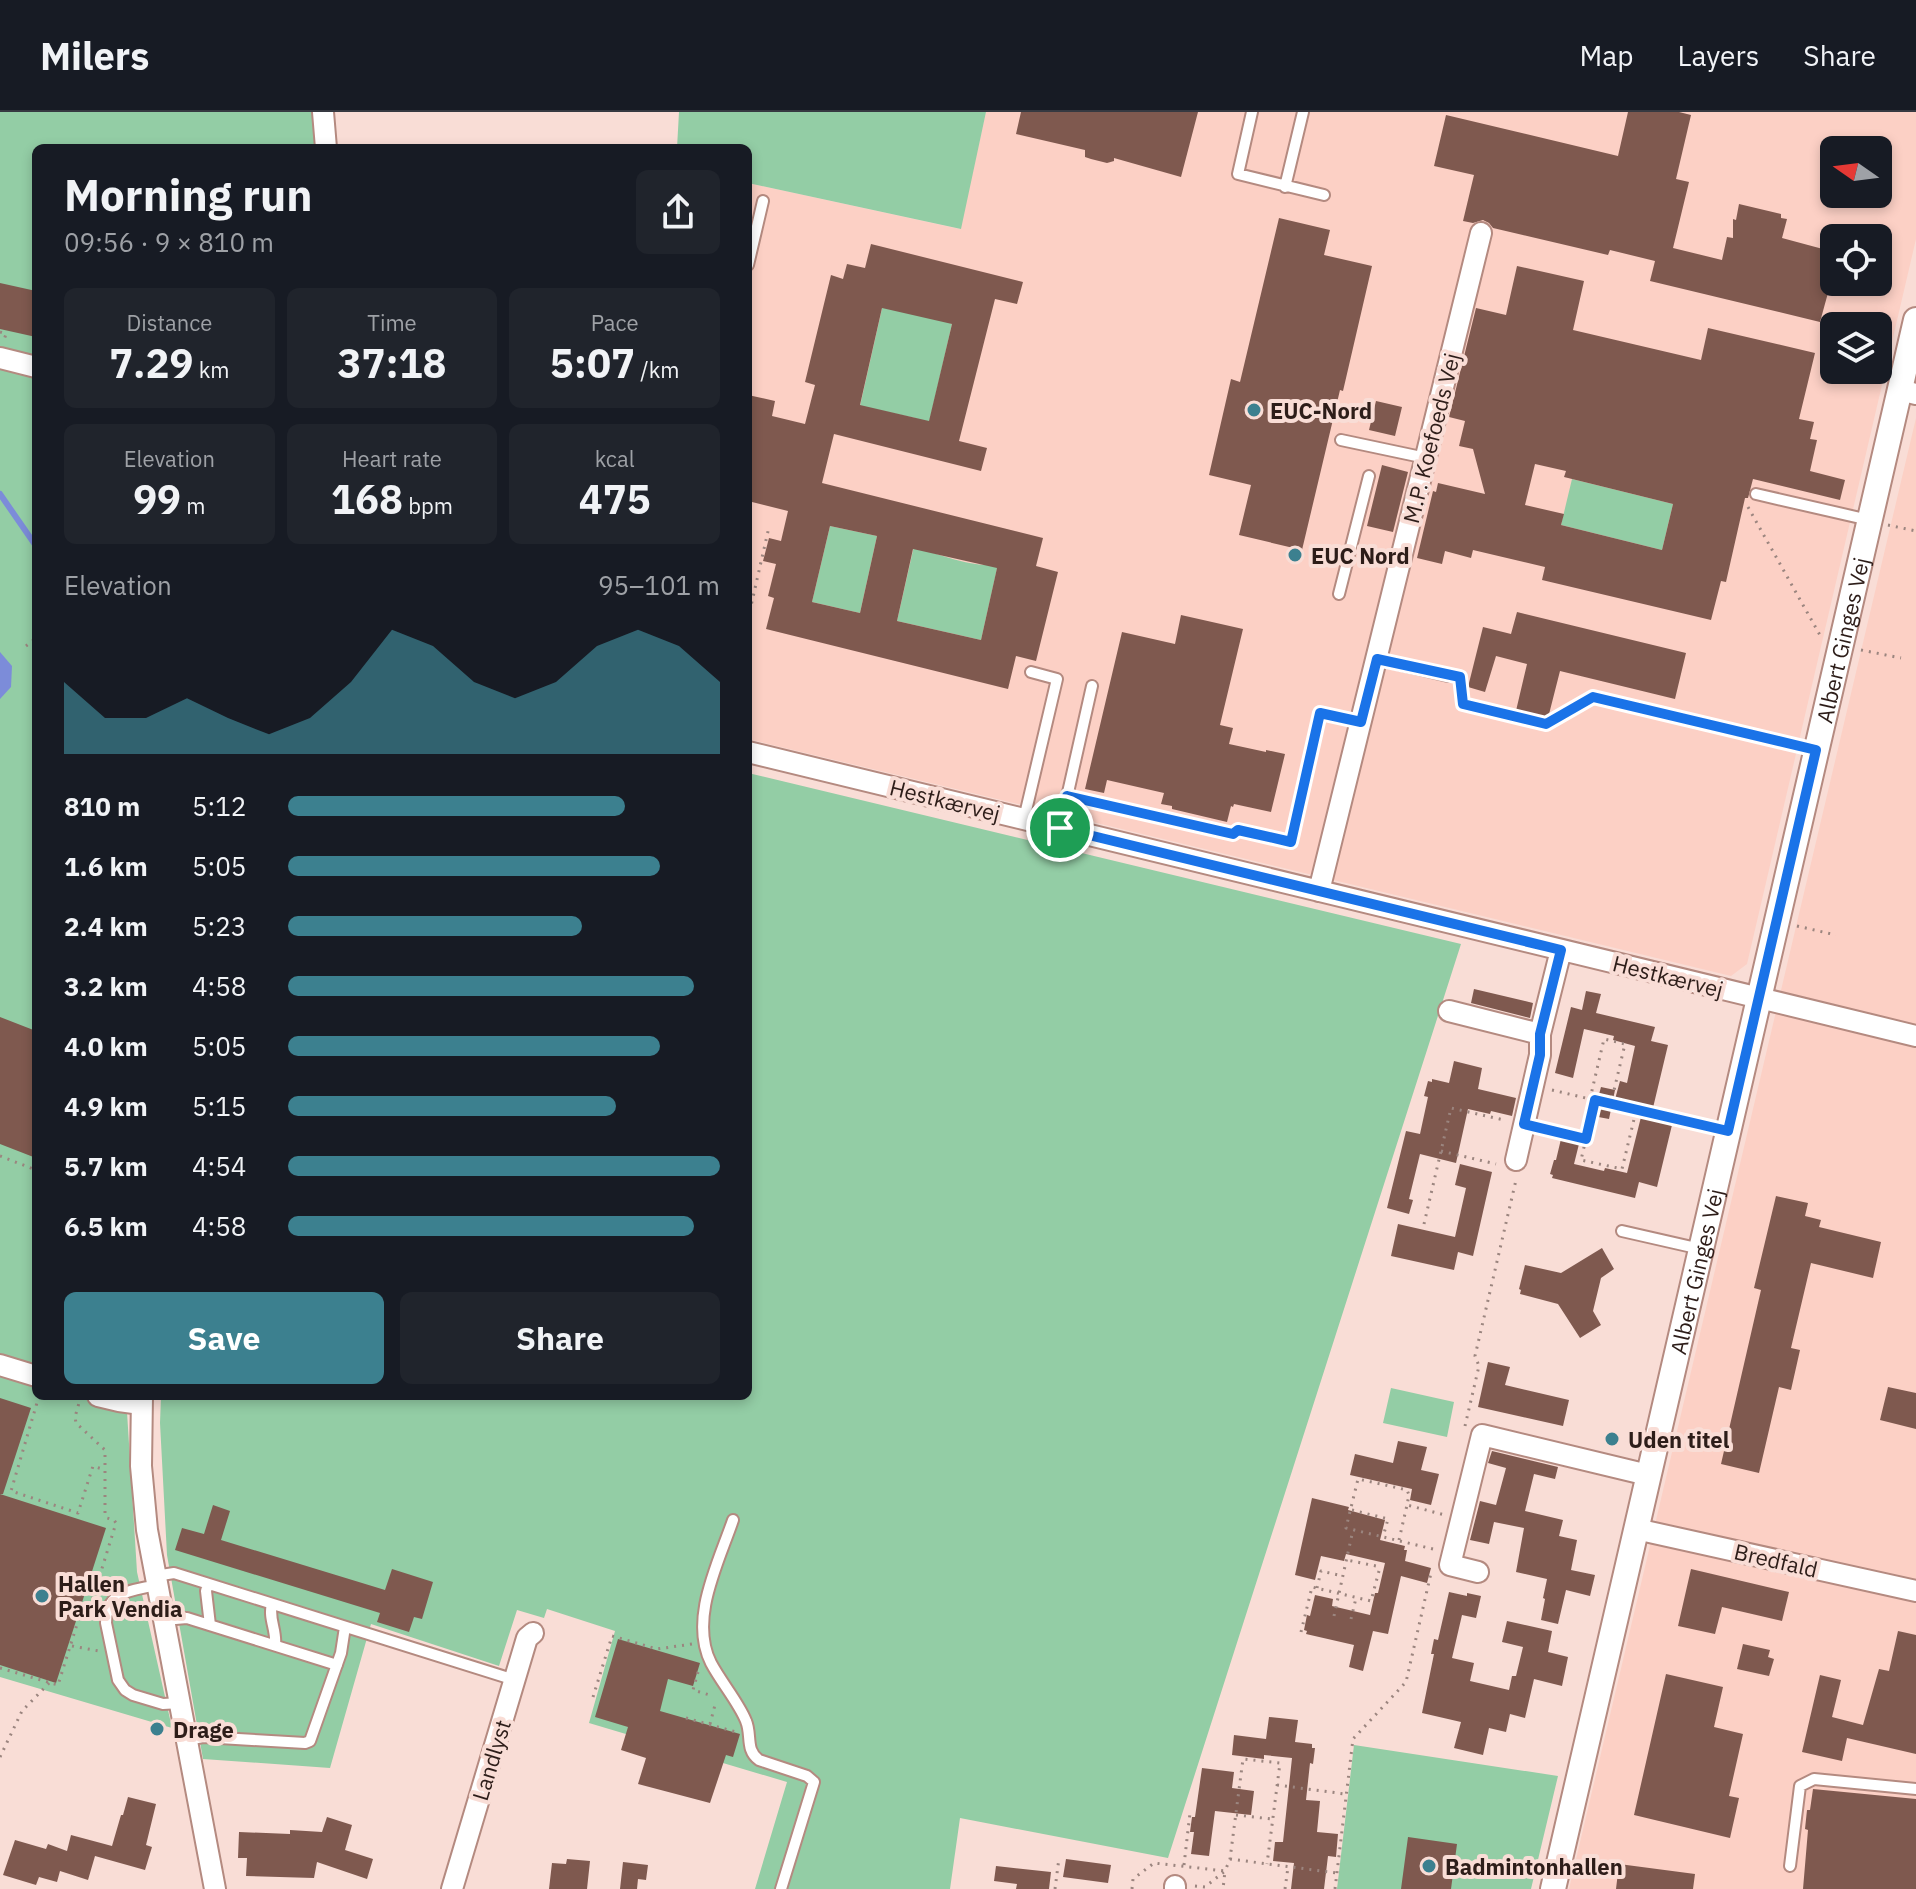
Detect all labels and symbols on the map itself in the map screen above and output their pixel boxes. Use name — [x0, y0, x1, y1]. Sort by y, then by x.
north arrow — [1820, 136, 1892, 208]
street label: M.P. Koefoeds Vej — [1396, 350, 1466, 526]
place label: EUC-Nord — [1270, 396, 1372, 425]
marker: EUC-Nord — [1245, 401, 1263, 419]
place label: EUC Nord — [1311, 541, 1410, 570]
marker: EUC Nord — [1286, 546, 1304, 564]
street label: Albert Ginges Vej — [1809, 554, 1875, 726]
street label: Hestkærvej — [887, 772, 1003, 828]
pin — [1026, 794, 1094, 862]
street label: Hestkærvej — [1610, 948, 1726, 1004]
street label: Albert Ginges Vej — [1663, 1186, 1729, 1357]
place label: Uden titel — [1628, 1425, 1730, 1454]
marker: Uden titel — [1603, 1430, 1621, 1448]
street label: Bredfald — [1731, 1536, 1821, 1584]
place label: Hallen Park Vendia — [58, 1569, 183, 1623]
marker: Hallen Park Vendia — [33, 1587, 51, 1605]
place label: Drage — [173, 1715, 234, 1744]
street label: Landlyst — [465, 1716, 517, 1804]
marker: Drage — [148, 1720, 166, 1738]
place label: Badmintonhallen — [1445, 1852, 1623, 1881]
marker: Badmintonhallen — [1420, 1857, 1438, 1875]

